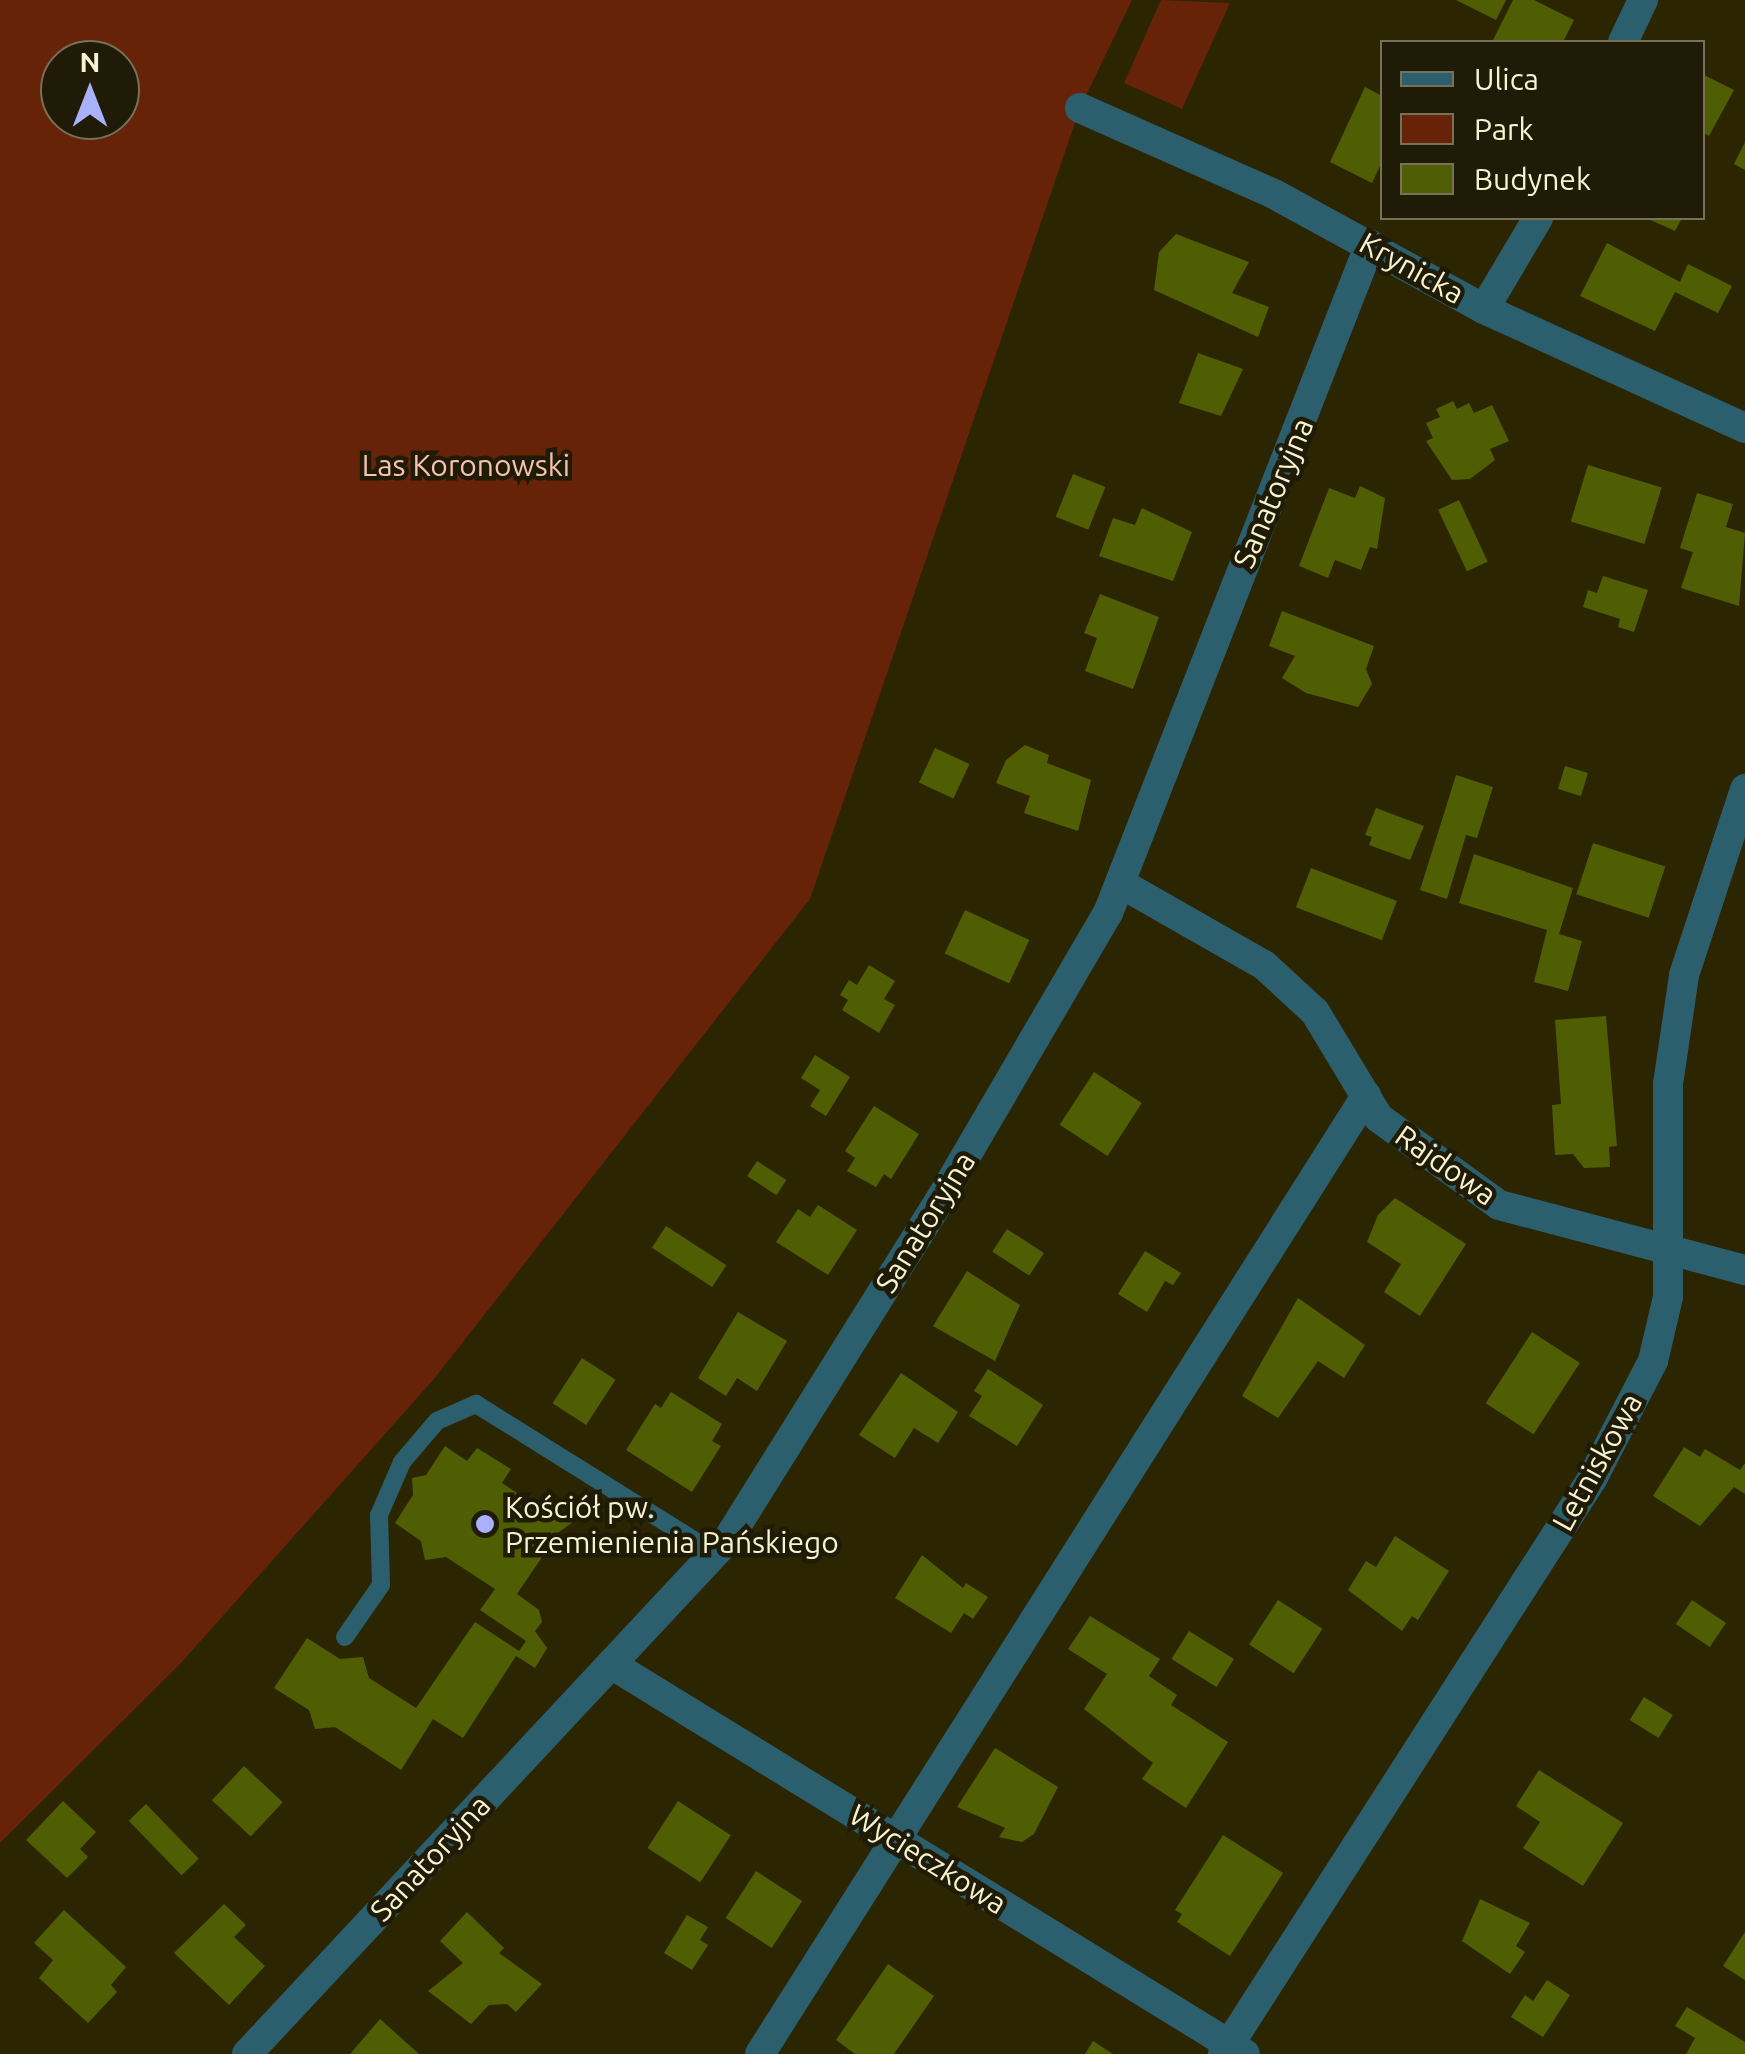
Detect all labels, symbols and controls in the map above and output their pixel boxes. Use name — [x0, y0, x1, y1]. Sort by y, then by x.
north arrow — [40, 40, 140, 140]
legend — [1380, 40, 1705, 220]
text: N — [80, 46, 100, 77]
text: Ulica — [1474, 62, 1539, 96]
text: Park — [1474, 112, 1534, 146]
text: Budynek — [1474, 162, 1591, 196]
street label: Krynicka — [1354, 225, 1470, 311]
street label: Sanatoryjna — [1225, 413, 1321, 573]
park label: Las Koronowski — [362, 447, 570, 483]
street label: Rajdowa — [1389, 1117, 1503, 1213]
street label: Sanatoryjna — [868, 1145, 982, 1299]
street label: Letniskowa — [1544, 1387, 1650, 1537]
place label: Kościół pw. Przemienienia Pańskiego — [505, 1489, 839, 1560]
marker: Kościół pw. Przemienienia Pańskiego — [474, 1513, 496, 1535]
street label: Sanatoryjna — [363, 1787, 497, 1929]
street label: Wycieczkowa — [843, 1796, 1013, 1922]

